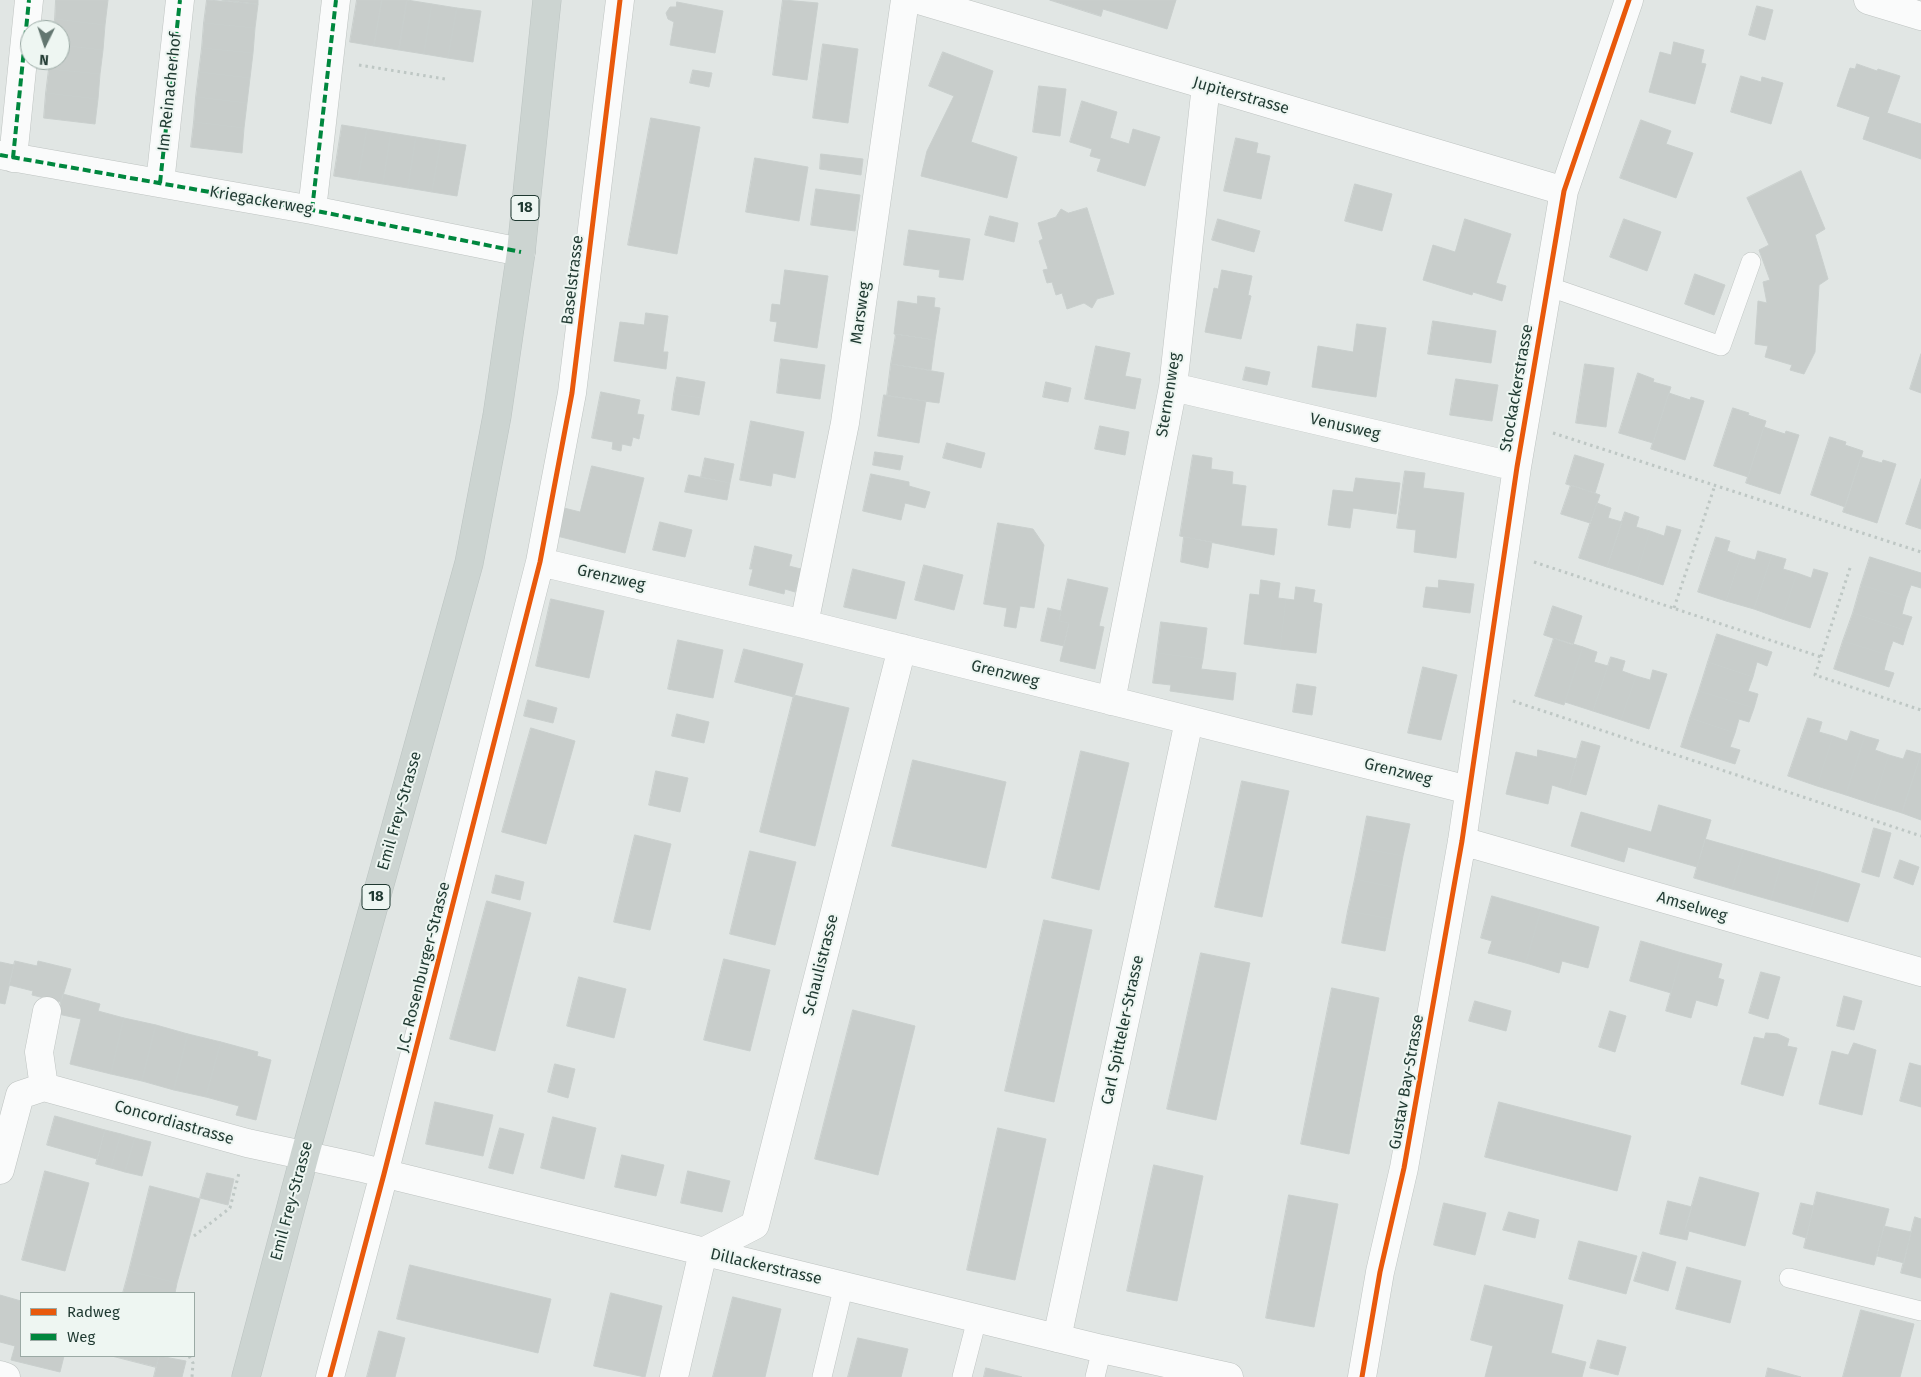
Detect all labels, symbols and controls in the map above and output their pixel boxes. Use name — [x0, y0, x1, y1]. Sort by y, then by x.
north arrow — [20, 20, 70, 70]
street label: Im Reinacherhof — [154, 32, 186, 152]
text: N — [39, 51, 49, 68]
street label: Jupiterstrasse — [1191, 73, 1291, 119]
street label: Kriegackerweg — [208, 182, 314, 220]
road number: 18 — [511, 196, 539, 220]
street label: Baselstrasse — [558, 234, 588, 326]
street label: Marsweg — [847, 280, 875, 346]
street label: Stockackerstrasse — [1496, 323, 1538, 453]
street label: Sternenweg — [1153, 351, 1185, 439]
street label: Venusweg — [1308, 410, 1382, 444]
street label: Grenzweg — [575, 561, 647, 595]
street label: Grenzweg — [969, 656, 1041, 692]
street label: Emil Frey-Strasse — [374, 749, 426, 873]
street label: Grenzweg — [1362, 754, 1434, 790]
street label: J.C. Rosenburger-Strasse — [394, 880, 454, 1054]
road number: 18 — [362, 884, 390, 910]
street label: Amselweg — [1655, 888, 1729, 926]
street label: Schaulistrasse — [799, 912, 843, 1018]
street label: Carl Spitteler-Strasse — [1098, 954, 1148, 1106]
street label: Gustav Bay-Strasse — [1386, 1013, 1428, 1151]
street label: Concordiastrasse — [112, 1097, 236, 1149]
street label: Emil Frey-Strasse — [267, 1139, 317, 1263]
street label: Dillackerstrasse — [708, 1245, 824, 1289]
legend — [20, 1292, 195, 1357]
text: Radweg — [67, 1303, 120, 1321]
text: Weg — [67, 1328, 95, 1346]

